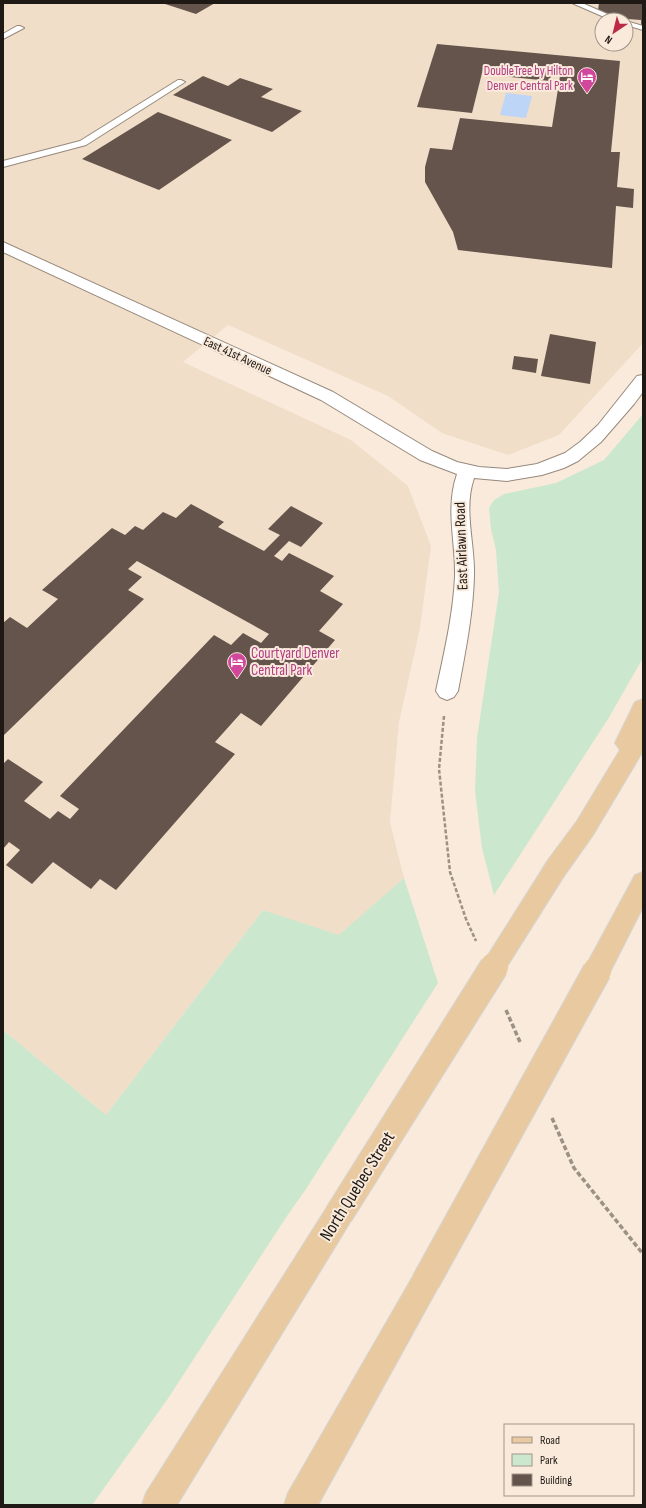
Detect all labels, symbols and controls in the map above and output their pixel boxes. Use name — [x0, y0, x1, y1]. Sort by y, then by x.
north arrow — [594, 12, 634, 52]
text: N — [602, 33, 615, 47]
place label: DoubleTree by Hilton Denver Central Park — [484, 63, 573, 94]
hotel icon: DoubleTree by Hilton Denver Central Park — [576, 66, 598, 94]
street label: East 41st Avenue — [201, 333, 274, 379]
street label: East Airlawn Road — [450, 502, 473, 590]
place label: Courtyard Denver Central Park — [251, 644, 340, 680]
hotel icon: Courtyard Denver Central Park — [226, 651, 248, 679]
street label: North Quebec Street — [316, 1127, 400, 1245]
legend — [504, 1424, 634, 1496]
text: Road — [540, 1433, 560, 1448]
text: Park — [540, 1453, 558, 1468]
text: Building — [540, 1473, 572, 1488]

